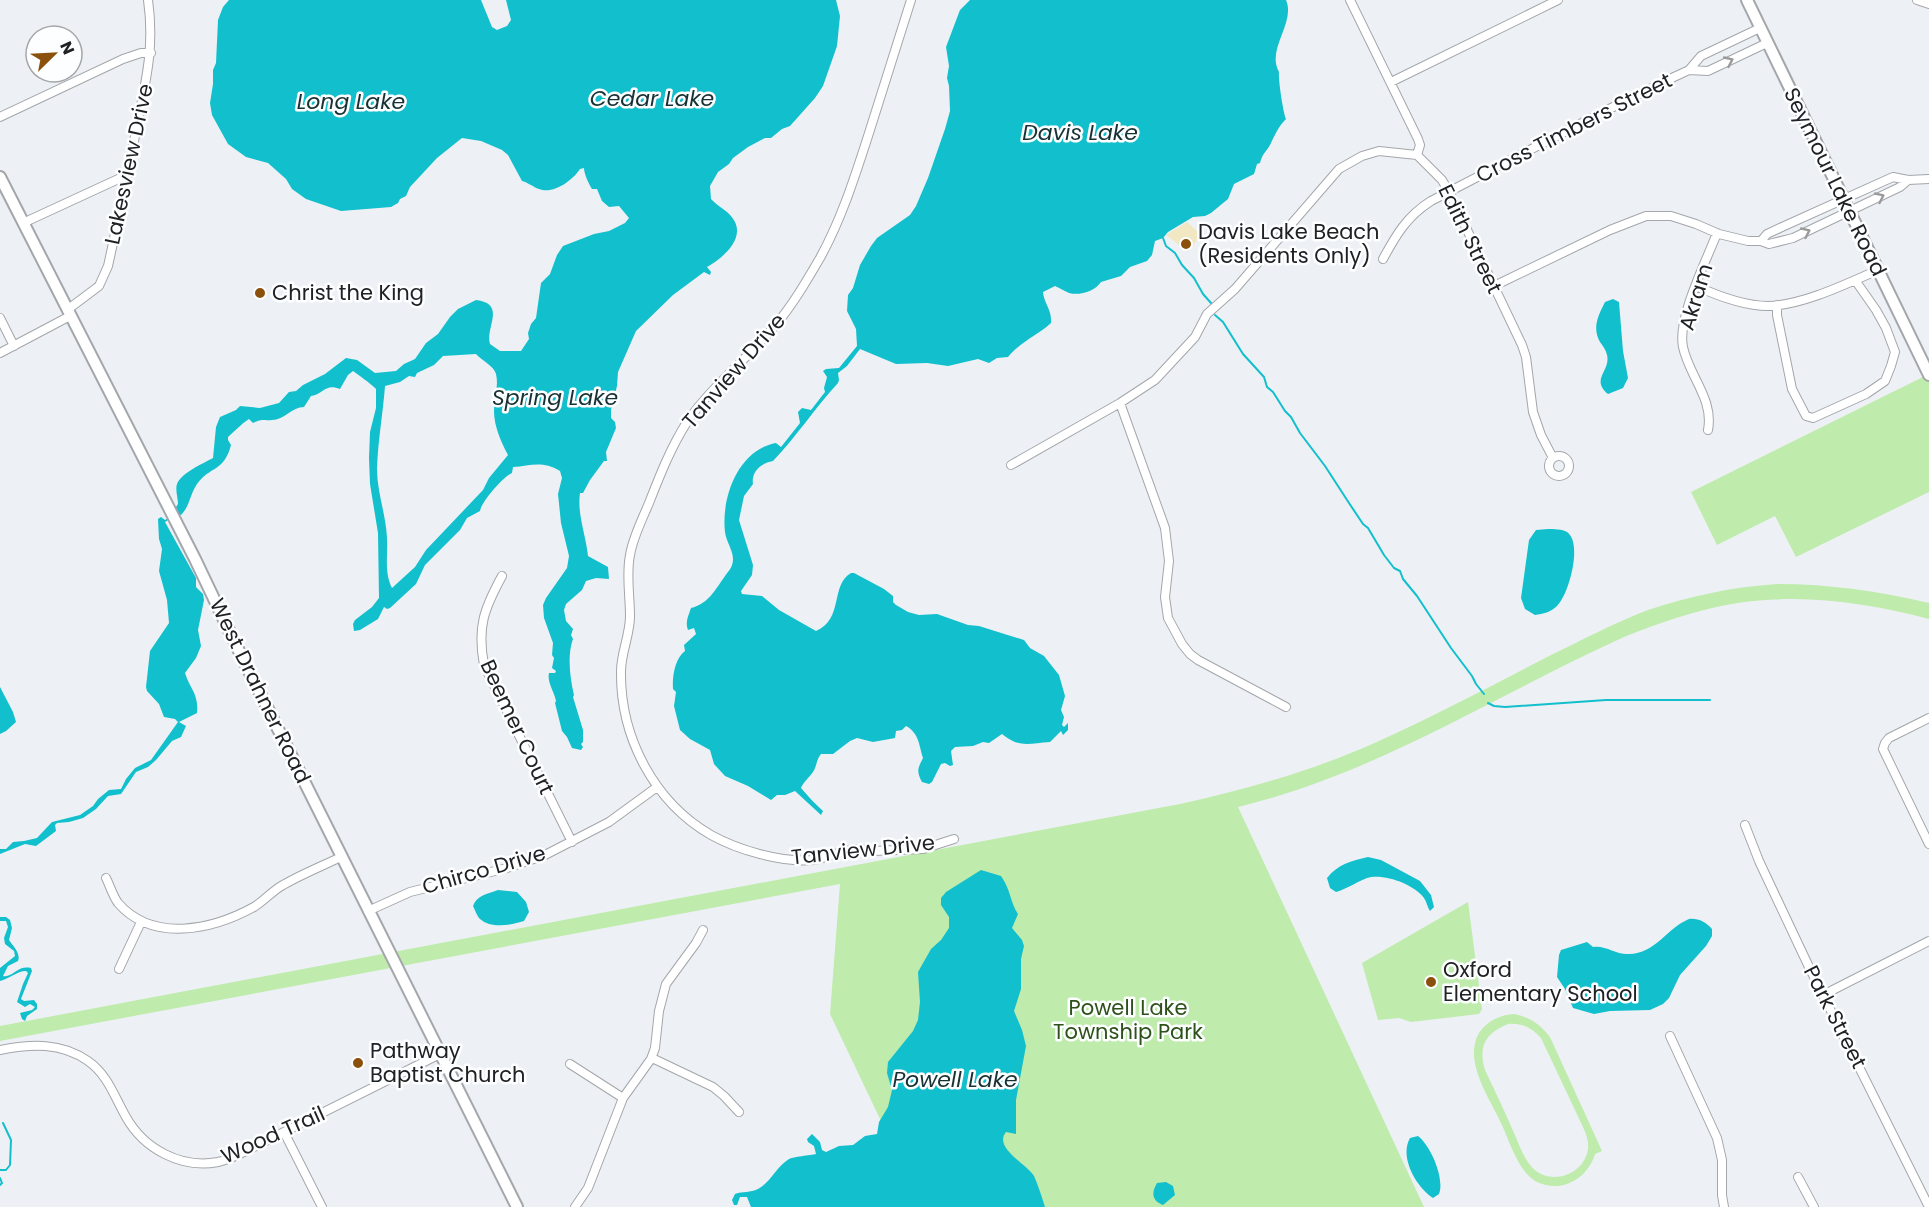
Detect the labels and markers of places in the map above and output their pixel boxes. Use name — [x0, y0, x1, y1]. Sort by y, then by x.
place label: Davis Lake Beach (Residents Only) — [1198, 217, 1380, 270]
marker: Davis Lake Beach (Residents Only) — [1179, 237, 1193, 251]
place label: Christ the King — [272, 278, 424, 307]
marker: Christ the King — [253, 286, 267, 300]
place label: Oxford Elementary School — [1443, 955, 1638, 1008]
marker: Oxford Elementary School — [1424, 975, 1438, 989]
place label: Pathway Baptist Church — [370, 1036, 525, 1089]
marker: Pathway Baptist Church — [351, 1056, 365, 1070]

